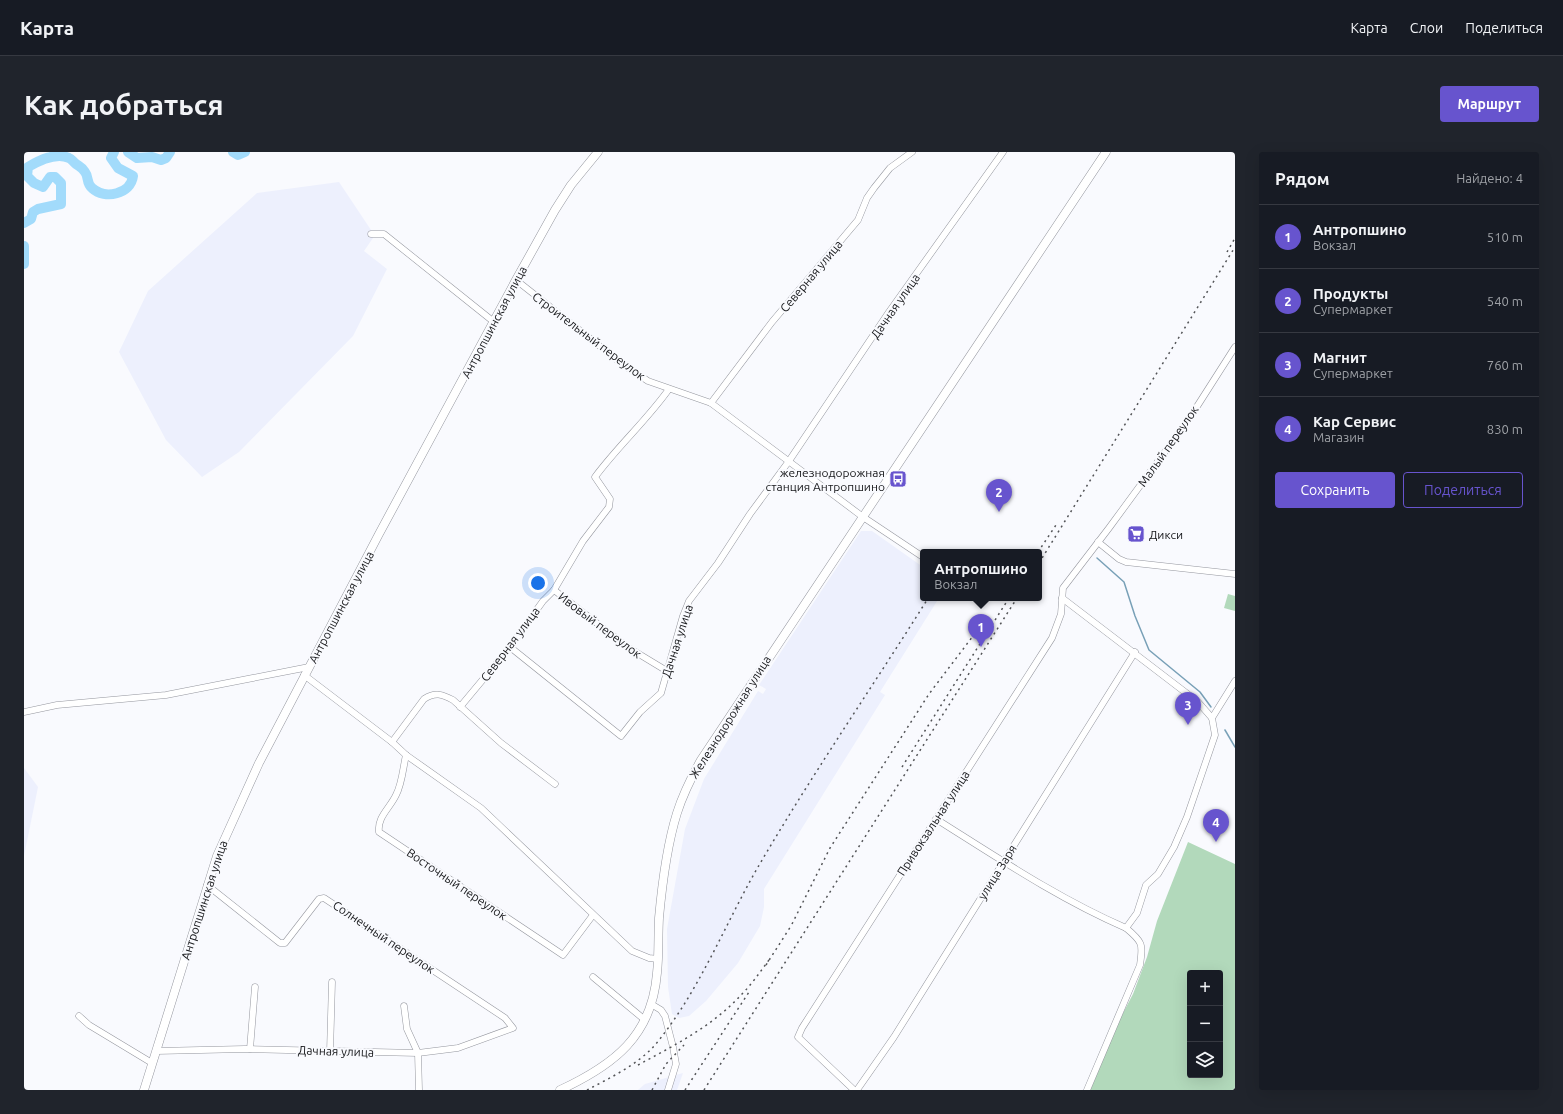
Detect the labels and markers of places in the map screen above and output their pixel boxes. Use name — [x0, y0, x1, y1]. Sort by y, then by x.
place label: железнодорожная станция Антропшино — [766, 466, 885, 493]
bus stop icon: железнодорожная станция Антропшино — [888, 469, 908, 489]
pin: 2 — [986, 479, 1012, 512]
supermarket icon: Дикси — [1126, 524, 1146, 544]
place label: Дикси — [1149, 528, 1183, 541]
pin: 1 — [968, 614, 994, 647]
pin: 3 — [1175, 692, 1201, 725]
pin: 4 — [1203, 809, 1229, 842]

